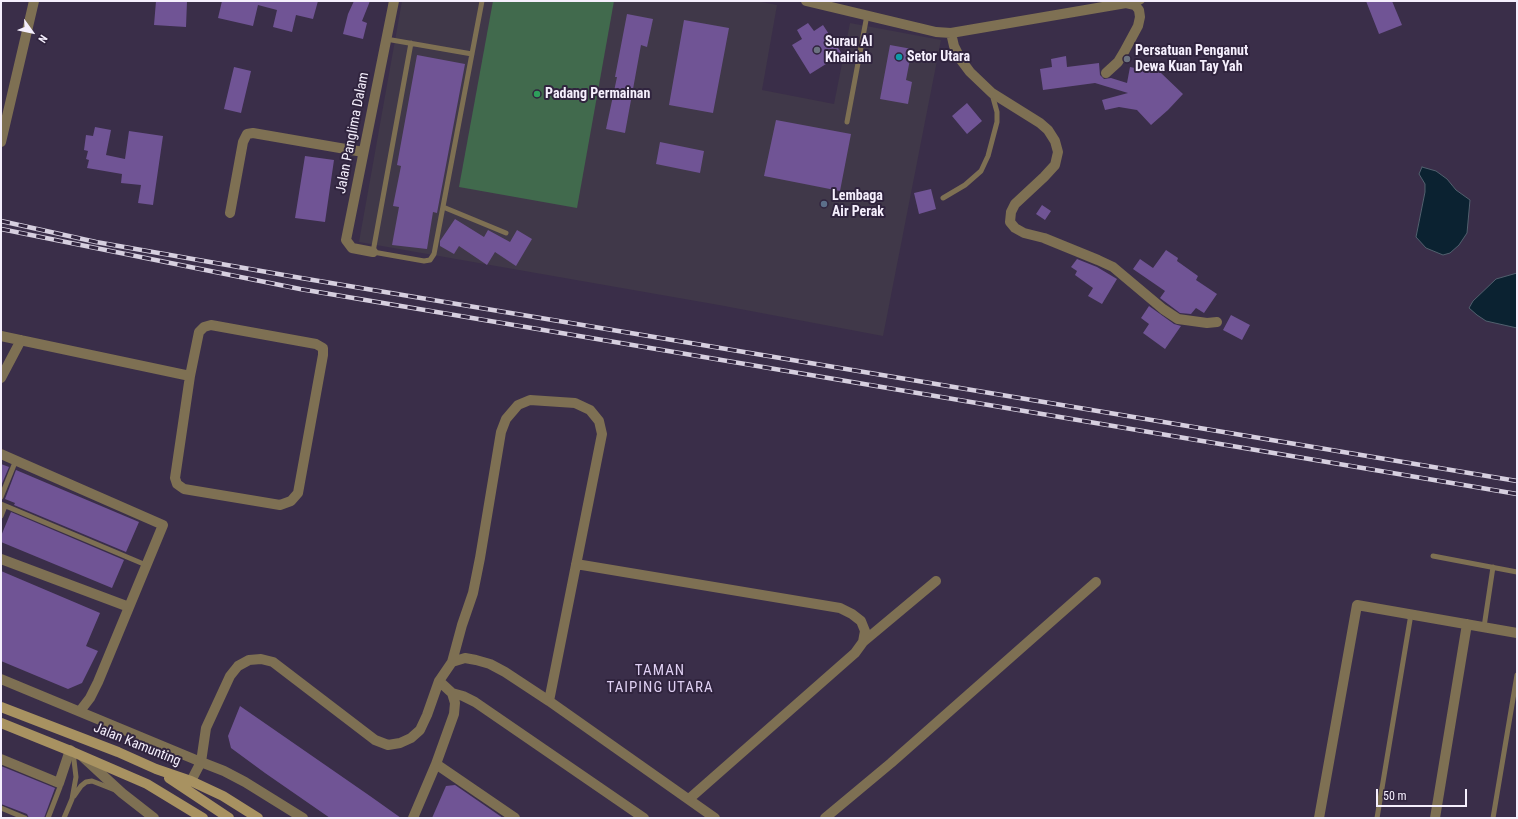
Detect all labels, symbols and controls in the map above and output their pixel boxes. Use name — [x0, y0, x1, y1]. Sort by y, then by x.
north arrow — [12, 12, 52, 52]
text: N — [35, 32, 50, 45]
place label: Surau Al Khairiah — [825, 34, 872, 66]
place label: Persatuan Penganut Dewa Kuan Tay Yah — [1135, 43, 1248, 76]
marker: Surau Al Khairiah — [812, 45, 822, 55]
place label: Setor Utara — [907, 49, 970, 65]
marker: Setor Utara — [894, 52, 904, 62]
marker: Persatuan Penganut Dewa Kuan Tay Yah — [1122, 54, 1132, 64]
street label: Jalan Panglima Dalam — [333, 71, 373, 195]
place label: Padang Permainan — [545, 86, 650, 102]
marker: Padang Permainan — [532, 89, 542, 99]
place label: Lembaga Air Perak — [832, 188, 884, 220]
marker: Lembaga Air Perak — [819, 199, 829, 209]
district label: TAMAN TAIPING UTARA — [606, 662, 714, 697]
street label: Jalan Kamunting — [91, 720, 183, 770]
scale bar — [1378, 781, 1469, 807]
text: 50 m — [1383, 789, 1407, 803]

